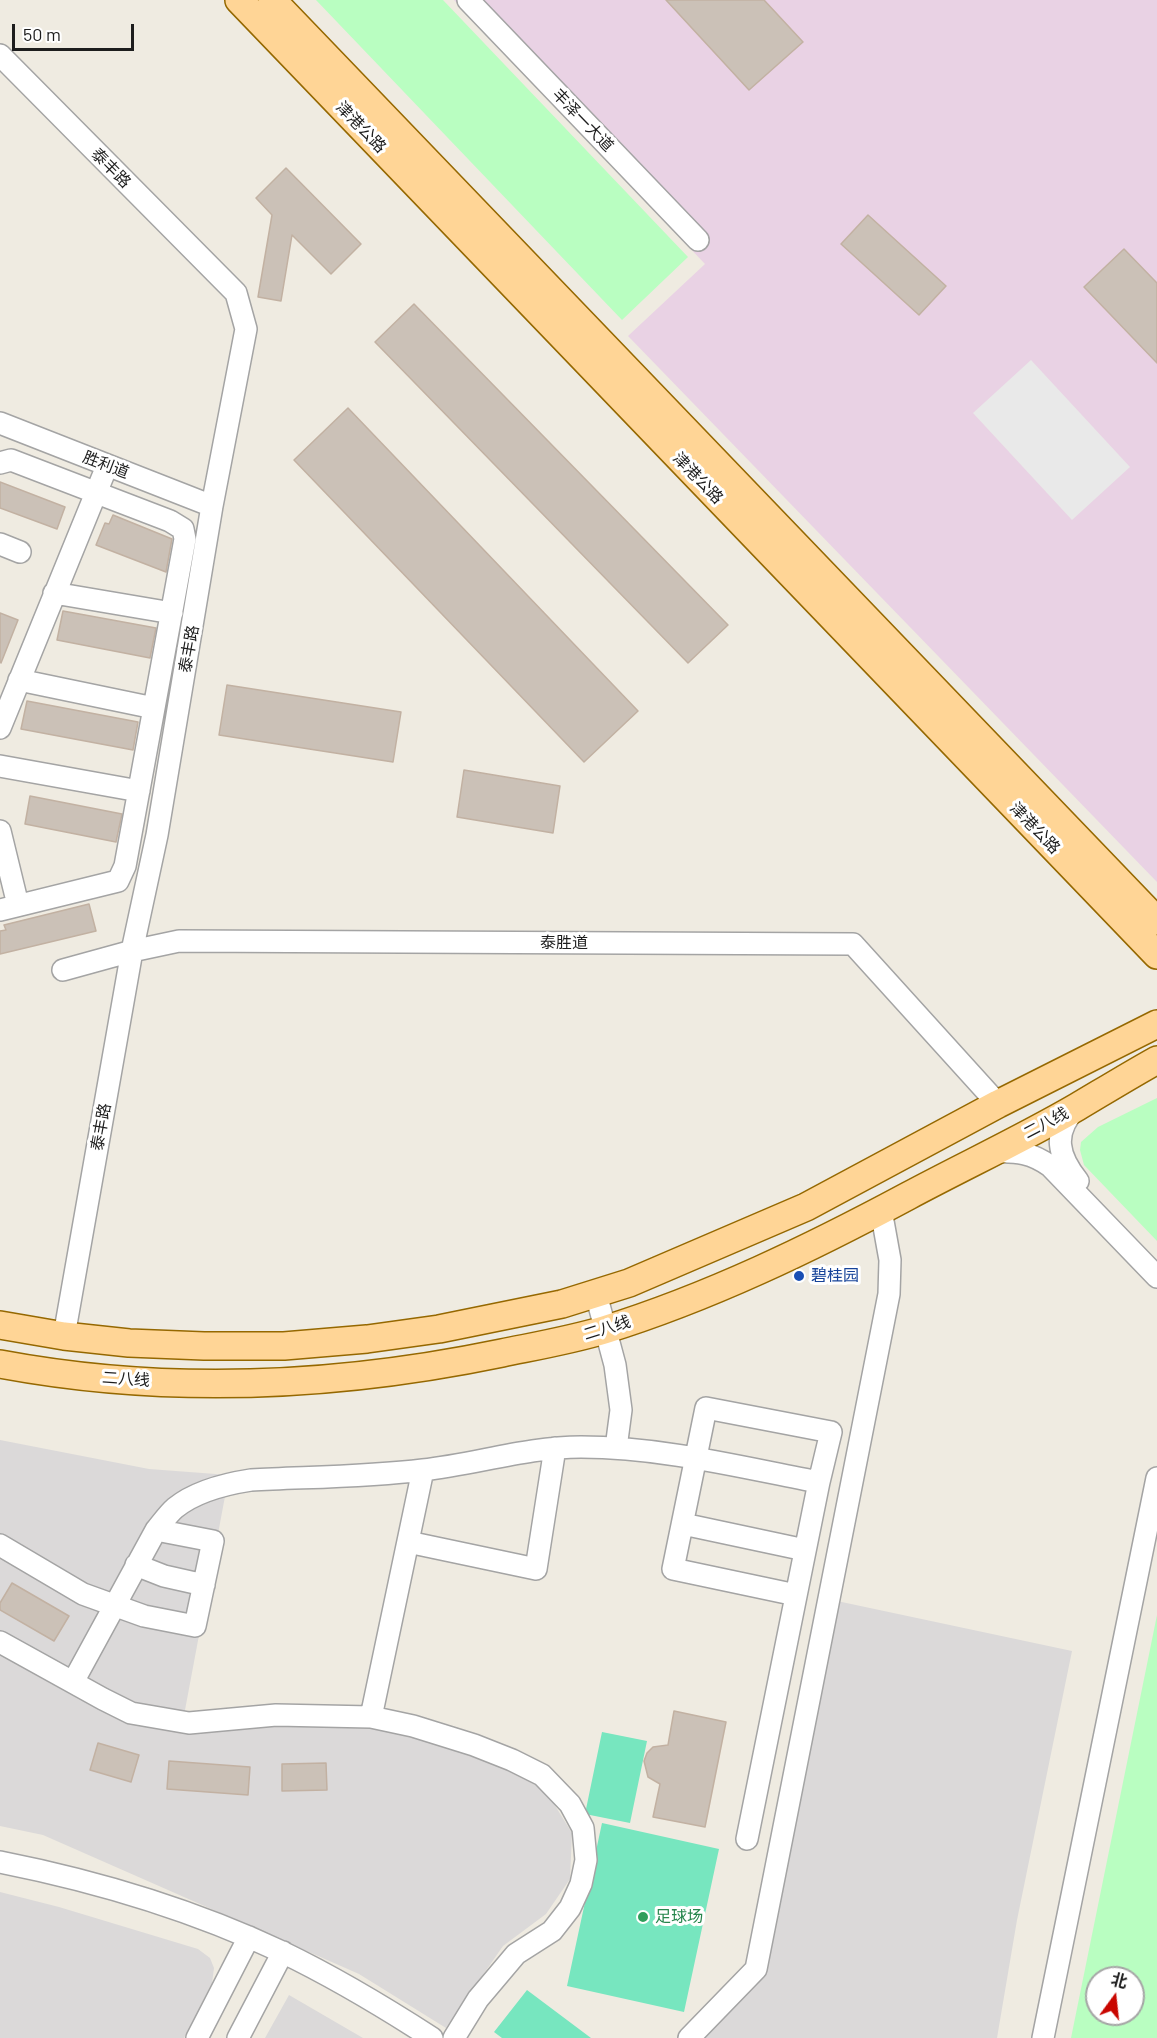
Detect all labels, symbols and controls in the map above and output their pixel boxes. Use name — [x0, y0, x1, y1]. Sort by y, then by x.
scale bar — [15, 12, 136, 50]
text: 50 m — [23, 23, 61, 45]
street label: 丰泽一大道 — [548, 85, 618, 155]
street label: 津港公路 — [332, 97, 390, 157]
street label: 泰丰路 — [87, 144, 135, 192]
street label: 胜利道 — [80, 447, 132, 483]
street label: 津港公路 — [669, 448, 727, 508]
street label: 泰丰路 — [175, 624, 203, 674]
street label: 津港公路 — [1006, 798, 1064, 858]
street label: 泰胜道 — [540, 933, 588, 953]
street label: 泰丰路 — [87, 1102, 115, 1152]
street label: 二八线 — [1020, 1103, 1072, 1143]
place label: 碧桂园 — [811, 1266, 859, 1286]
marker: 碧桂园 — [792, 1269, 806, 1283]
street label: 二八线 — [581, 1312, 633, 1344]
street label: 二八线 — [101, 1368, 151, 1390]
place label: 足球场 — [655, 1907, 703, 1927]
marker: 足球场 — [636, 1910, 650, 1924]
north arrow — [1085, 1966, 1145, 2026]
text: 北 — [1109, 1969, 1129, 1991]

